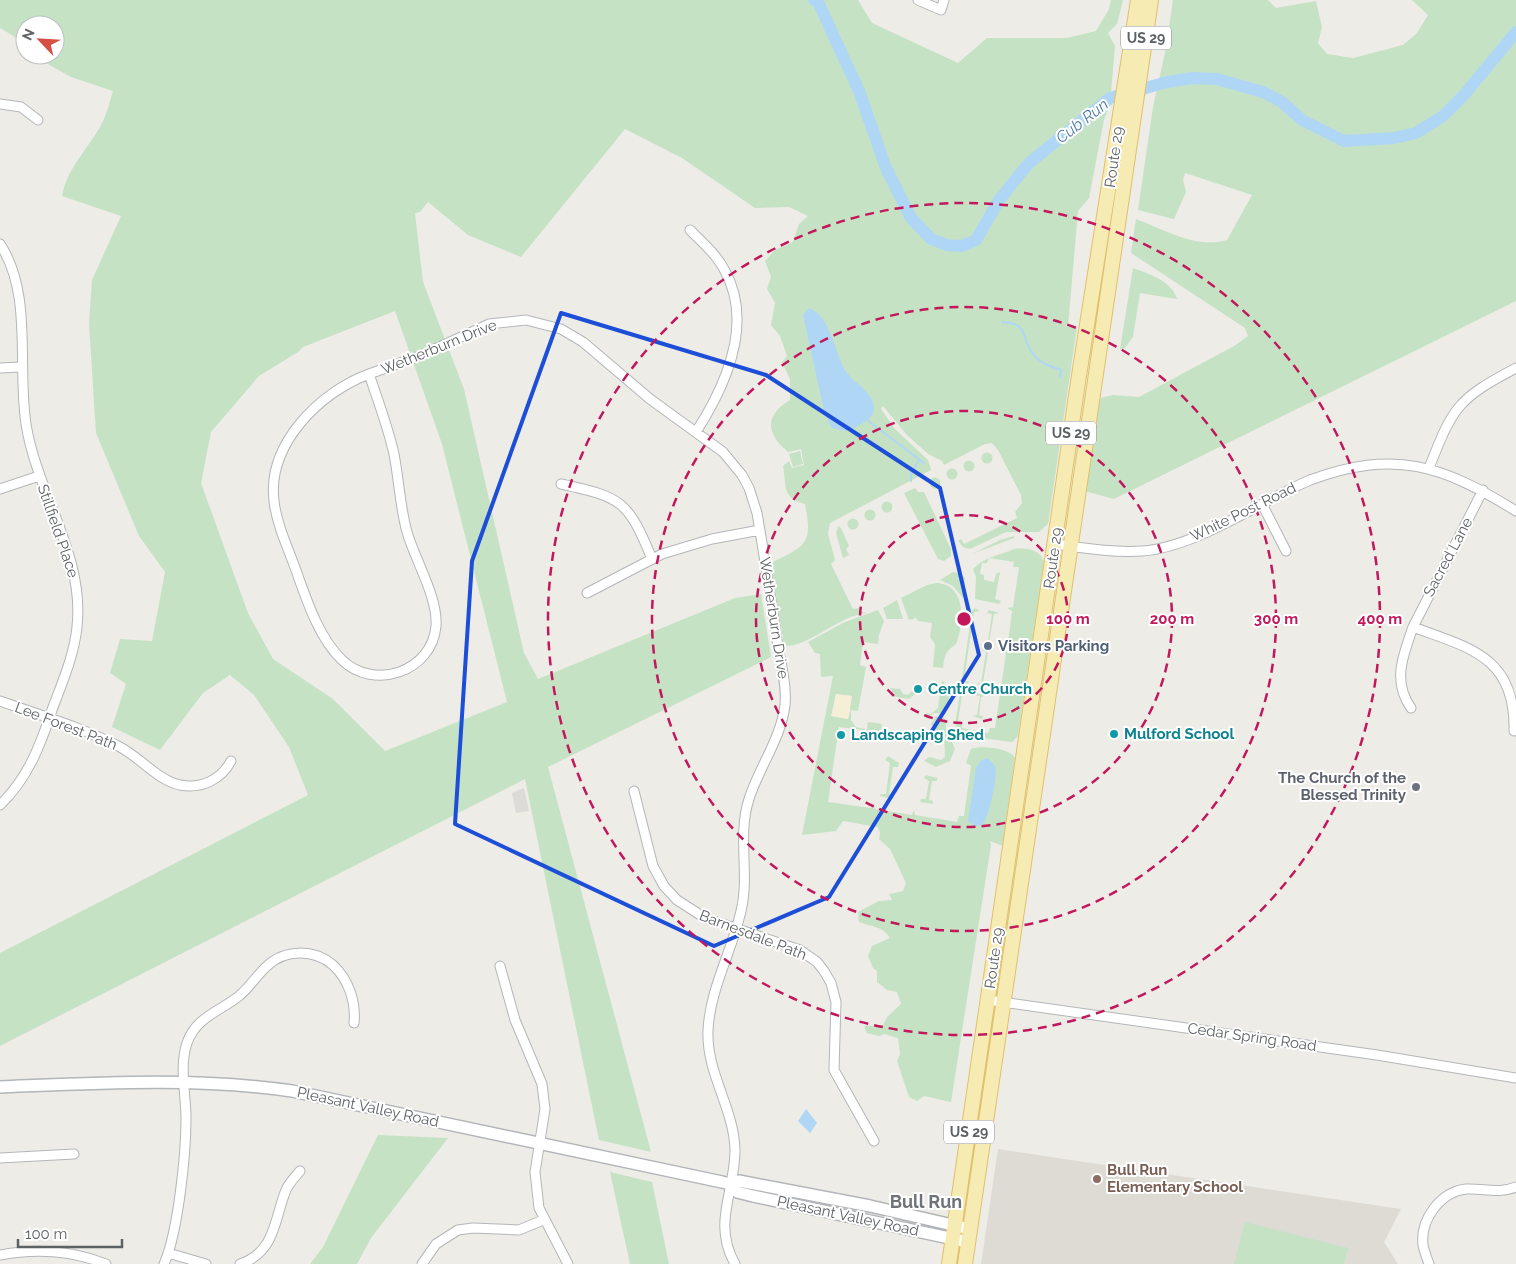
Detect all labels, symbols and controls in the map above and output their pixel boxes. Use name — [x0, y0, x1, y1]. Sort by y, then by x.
north arrow — [15, 15, 65, 65]
text: N — [19, 26, 38, 43]
road number: US 29 — [1121, 26, 1171, 49]
water label: Cub Run — [1052, 95, 1112, 147]
street label: Route 29 — [1101, 125, 1127, 189]
street label: Wetherburn Drive — [379, 316, 500, 378]
road number: US 29 — [1046, 422, 1096, 444]
street label: White Post Road — [1187, 479, 1299, 545]
street label: Stillfield Place — [34, 482, 82, 580]
street label: Sacred Lane — [1420, 514, 1476, 600]
street label: Route 29 — [1040, 526, 1066, 590]
street label: Wetherburn Drive — [755, 556, 793, 680]
centre of rings — [955, 610, 973, 628]
text: 100 m — [1046, 610, 1090, 628]
text: 200 m — [1150, 610, 1194, 628]
text: 300 m — [1254, 610, 1298, 628]
text: 400 m — [1358, 610, 1402, 628]
place label: Visitors Parking — [998, 637, 1109, 655]
marker: Visitors Parking — [982, 640, 994, 652]
place label: Centre Church — [928, 680, 1032, 698]
marker: Centre Church — [912, 683, 924, 695]
street label: Lee Forest Path — [12, 698, 120, 754]
place label: Mulford School — [1124, 725, 1234, 743]
place label: Landscaping Shed — [851, 726, 984, 744]
marker: Mulford School — [1108, 728, 1120, 740]
marker: Landscaping Shed — [835, 729, 847, 741]
place label: The Church of the Blessed Trinity — [1278, 769, 1407, 804]
marker: The Church of the Blessed Trinity — [1410, 781, 1422, 793]
street label: Barnesdale Path — [697, 906, 809, 964]
street label: Route 29 — [981, 926, 1007, 990]
street label: Cedar Spring Road — [1186, 1019, 1318, 1055]
street label: Pleasant Valley Road — [295, 1083, 441, 1131]
road number: US 29 — [944, 1120, 994, 1144]
place label: Bull Run Elementary School — [1107, 1161, 1243, 1196]
marker: Bull Run Elementary School — [1091, 1173, 1103, 1185]
district label: Bull Run — [890, 1191, 962, 1212]
street label: Pleasant Valley Road — [775, 1192, 921, 1240]
scale bar — [18, 1216, 121, 1248]
text: 100 m — [25, 1225, 67, 1243]

